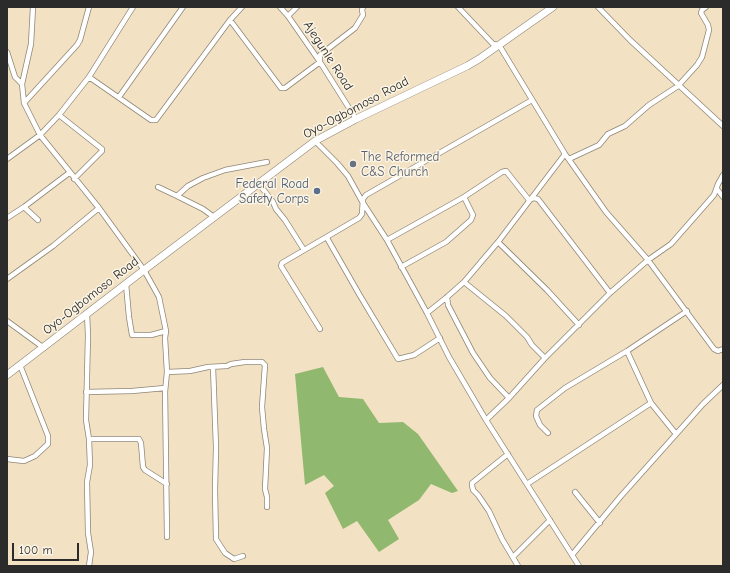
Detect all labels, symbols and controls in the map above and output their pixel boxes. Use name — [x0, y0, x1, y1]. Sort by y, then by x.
street label: Ajegunle Road — [300, 18, 356, 94]
street label: Oyo-Ogbomoso Road — [301, 74, 411, 142]
place label: The Reformed C&S Church — [361, 149, 439, 180]
marker: The Reformed C&S Church — [348, 159, 358, 169]
place label: Federal Road Safety Corps — [235, 176, 309, 207]
marker: Federal Road Safety Corps — [312, 186, 322, 196]
street label: Oyo-Ogbomoso Road — [40, 254, 142, 338]
scale bar — [14, 535, 81, 561]
text: 100 m — [19, 543, 52, 557]

